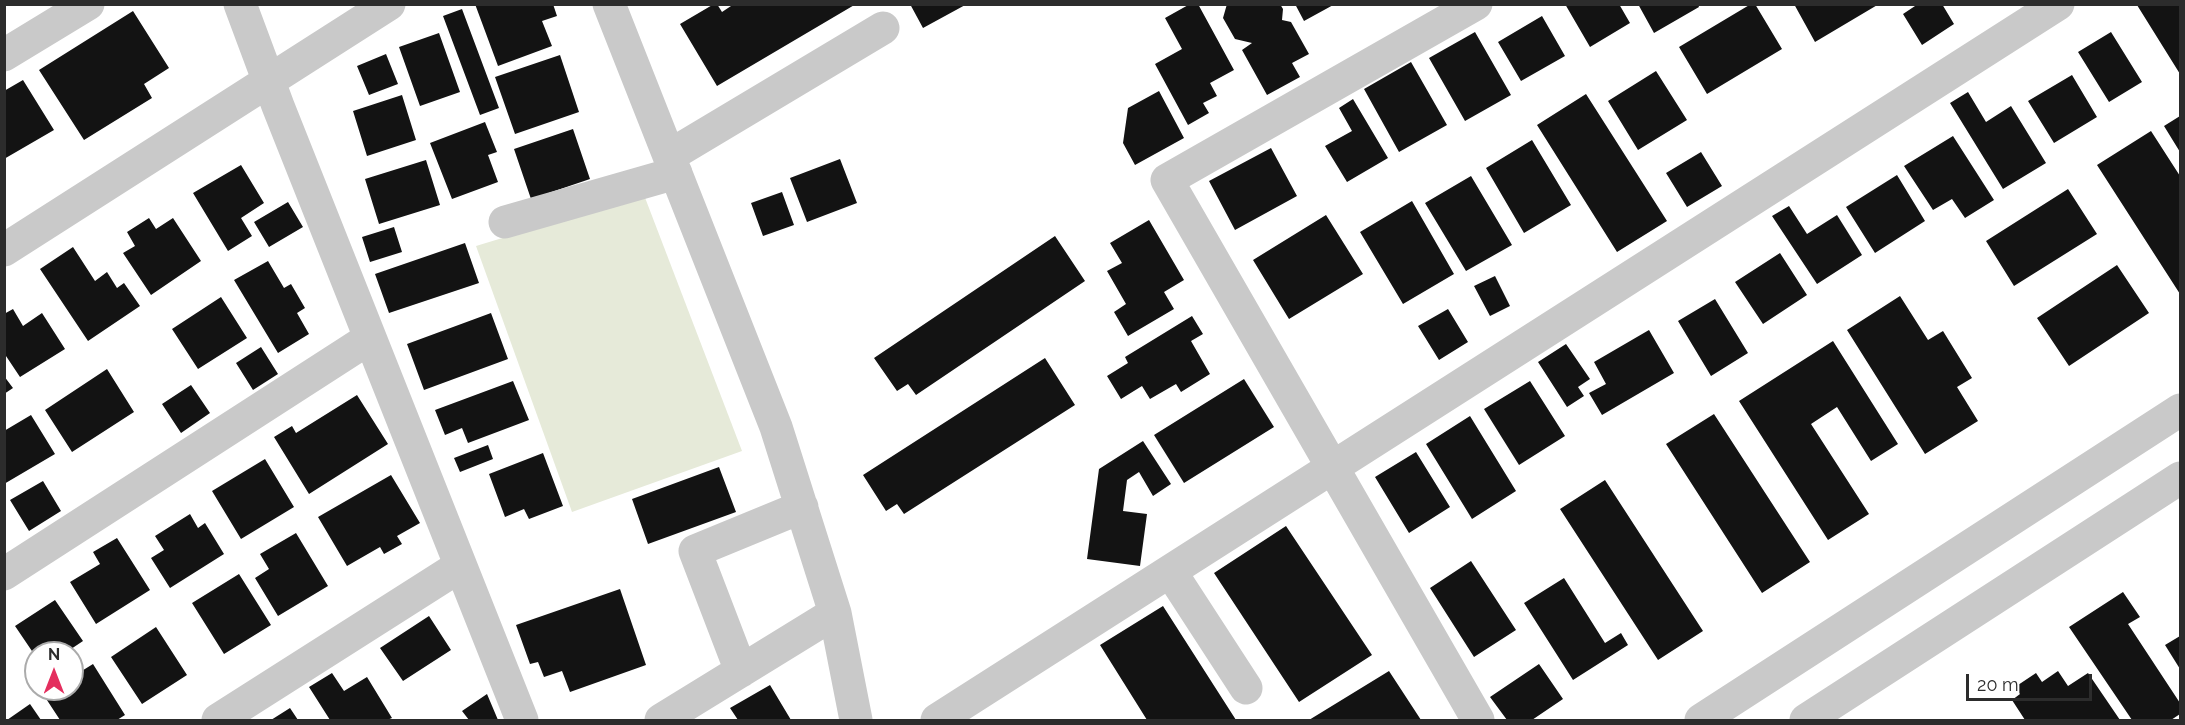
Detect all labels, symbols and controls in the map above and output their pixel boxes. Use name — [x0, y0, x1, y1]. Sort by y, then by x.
north arrow — [24, 641, 84, 701]
text: N — [48, 645, 60, 664]
scale bar — [1969, 662, 2095, 700]
text: 20 m — [1977, 674, 2019, 695]

